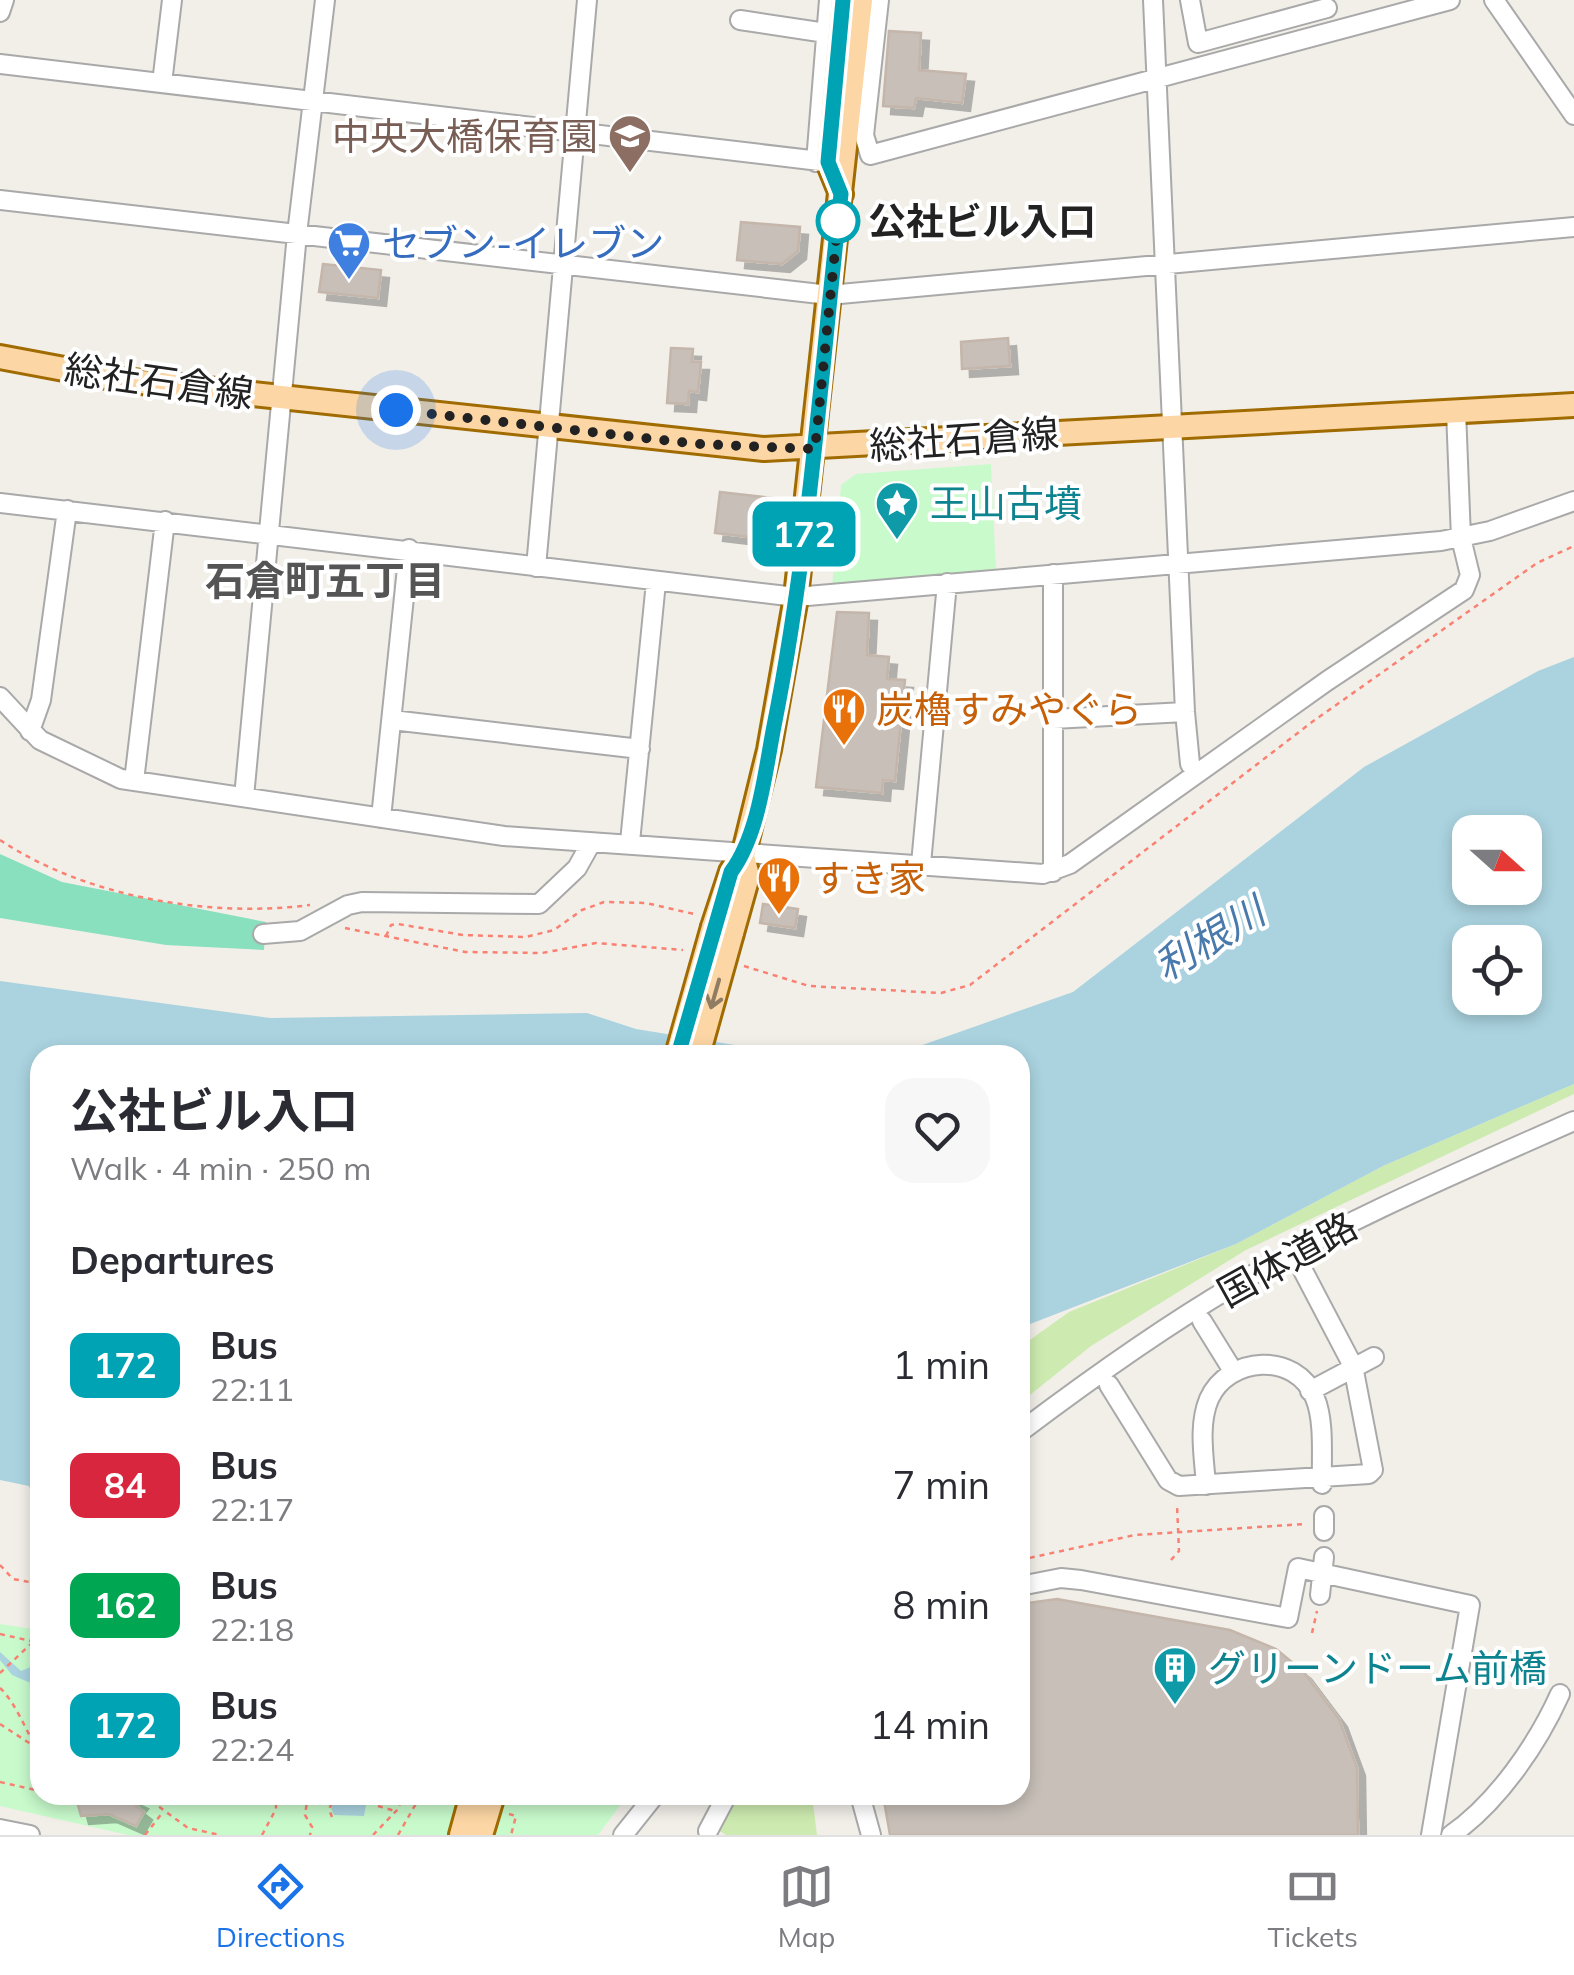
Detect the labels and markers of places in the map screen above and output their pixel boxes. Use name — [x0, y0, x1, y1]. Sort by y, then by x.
place label: 中央大橋保育園 — [332, 112, 598, 160]
school or university icon: 中央大橋保育園 — [607, 113, 653, 174]
place label: 公社ビル入口 — [868, 197, 1096, 245]
marker: 公社ビル入口 — [817, 200, 859, 242]
place label: セブン-イレブン — [382, 219, 664, 267]
supermarket icon: セブン-イレブン — [326, 220, 372, 281]
place label: 王山古墳 — [930, 479, 1082, 527]
place icon: 王山古墳 — [874, 480, 920, 541]
place label: 炭櫓すみやぐら — [876, 685, 1142, 733]
restaurant icon: 炭櫓すみやぐら — [821, 686, 867, 747]
place label: すき家 — [812, 854, 926, 902]
restaurant icon: すき家 — [756, 855, 802, 916]
place label: グリーンドーム前橋 — [1208, 1644, 1547, 1692]
building icon: グリーンドーム前橋 — [1152, 1645, 1198, 1706]

